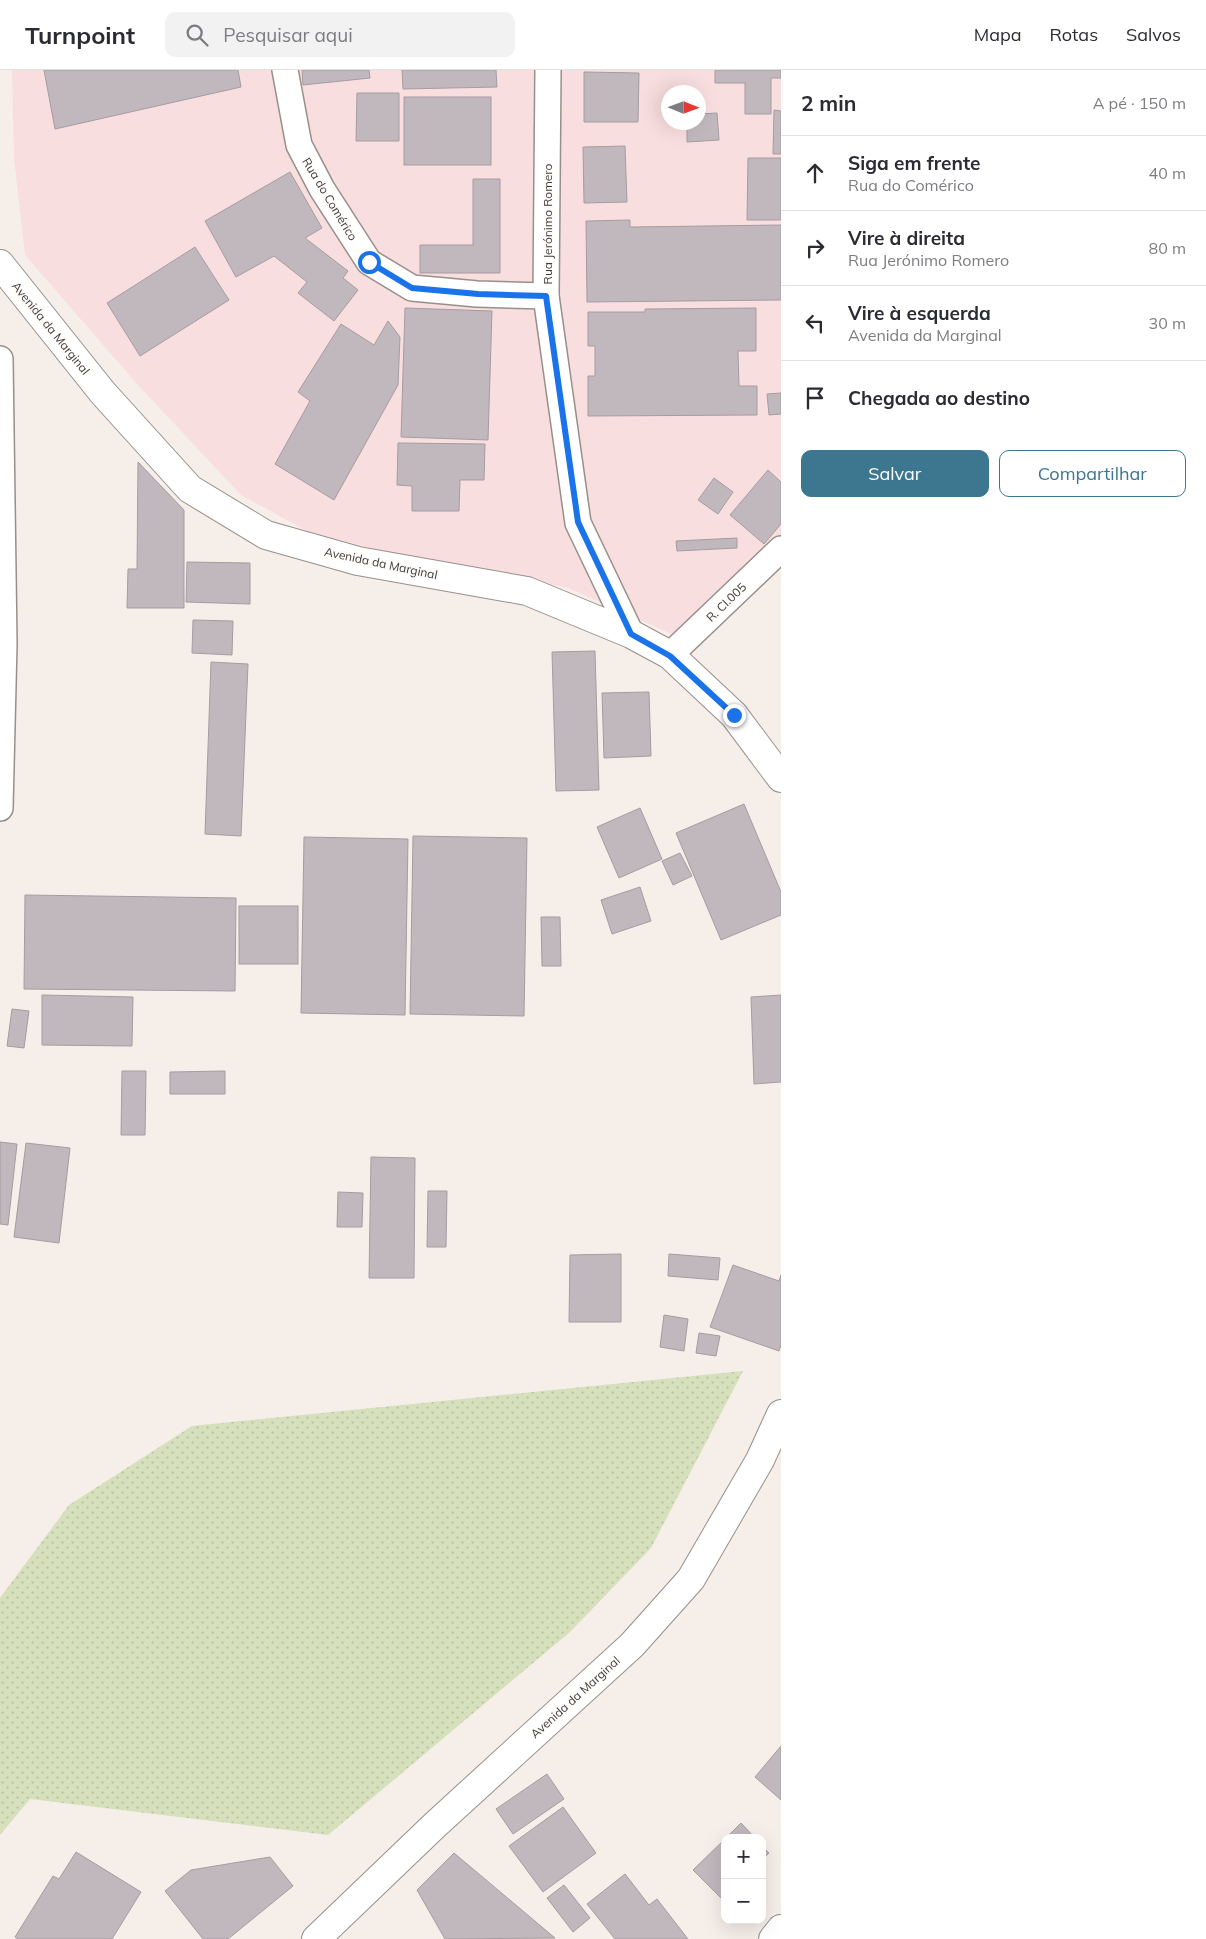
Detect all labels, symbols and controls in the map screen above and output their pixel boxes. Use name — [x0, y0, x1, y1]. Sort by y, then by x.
search box — [165, 12, 515, 57]
text: Turnpoint — [25, 20, 135, 50]
icon: search — [183, 21, 211, 49]
text: Pesquisar aqui — [223, 23, 353, 47]
text: Mapa — [974, 23, 1022, 46]
text: Rotas — [1050, 23, 1098, 46]
text: Salvos — [1126, 23, 1181, 46]
north arrow — [661, 85, 706, 130]
text: 2 min — [801, 90, 856, 116]
text: A pé · 150 m — [1093, 93, 1186, 113]
text: Siga em frente — [848, 151, 980, 175]
street label: Rua do Comérico — [299, 155, 361, 243]
icon: ahead — [801, 159, 829, 187]
street label: Rua Jerónimo Romero — [540, 163, 555, 284]
text: 40 m — [1149, 163, 1186, 183]
text: Rua do Comérico — [848, 175, 974, 195]
text: Vire à direita — [848, 226, 965, 250]
icon: right — [801, 234, 829, 262]
text: 80 m — [1149, 238, 1186, 258]
text: Rua Jerónimo Romero — [848, 250, 1009, 270]
route start — [358, 251, 381, 274]
street label: Avenida da Marginal — [9, 279, 93, 377]
text: Vire à esquerda — [848, 301, 991, 325]
icon: left — [801, 309, 829, 337]
text: 30 m — [1149, 313, 1186, 333]
text: Avenida da Marginal — [848, 325, 1002, 345]
icon: arrive — [801, 384, 829, 412]
text: Chegada ao destino — [848, 386, 1030, 410]
button: Salvar — [801, 450, 989, 497]
button: Compartilhar — [999, 450, 1186, 497]
street label: Avenida da Marginal — [323, 544, 439, 582]
street label: R. CI.005 — [703, 579, 749, 625]
route end — [723, 704, 746, 727]
street label: Avenida da Marginal — [527, 1653, 623, 1741]
map controls — [721, 1834, 766, 1924]
button: + — [721, 1834, 766, 1879]
button: − — [721, 1879, 766, 1924]

